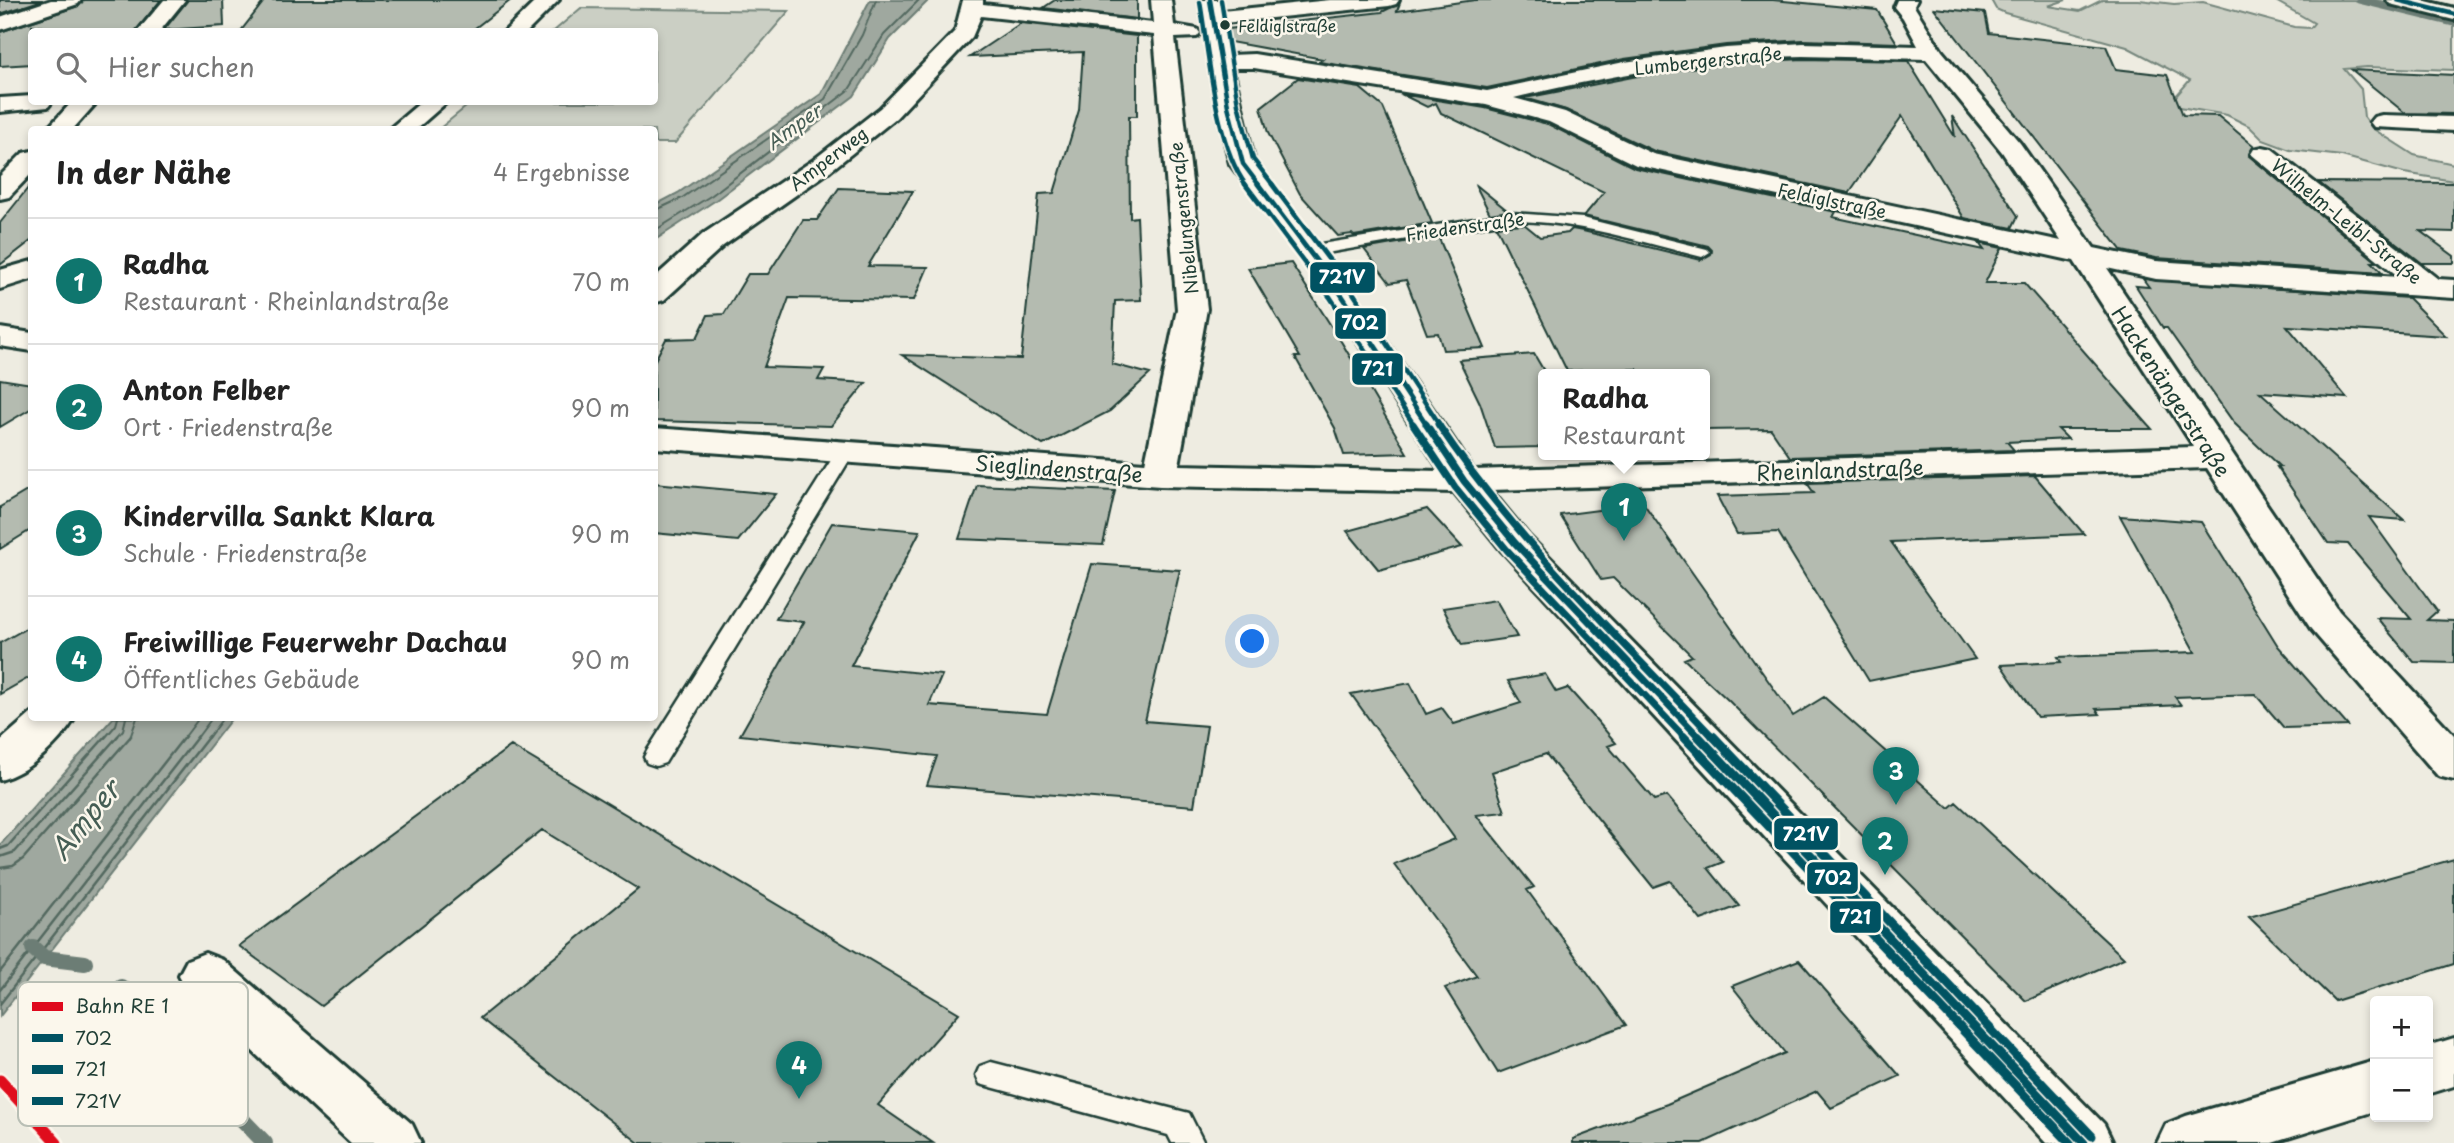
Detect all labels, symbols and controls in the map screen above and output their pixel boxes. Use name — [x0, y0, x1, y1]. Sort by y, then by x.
place label: Feldiglstraße — [1238, 13, 1336, 37]
marker: Feldiglstraße — [1218, 18, 1232, 32]
search box — [28, 28, 658, 105]
street label: Lumbergerstraße — [1633, 39, 1783, 81]
text: Hier suchen — [108, 47, 255, 86]
icon: search — [52, 48, 90, 86]
water label: Amper — [760, 95, 828, 156]
street label: Amperweg — [783, 119, 873, 197]
street label: Nibelungenstraße — [1162, 141, 1204, 295]
text: In der Nähe — [56, 149, 231, 194]
street label: Wilhelm-Leibl-Straße — [2266, 152, 2428, 290]
text: 4 Ergebnisse — [493, 154, 630, 189]
street label: Feldiglstraße — [1775, 175, 1889, 225]
street label: Friedenstraße — [1404, 204, 1526, 248]
text: Radha — [123, 244, 209, 283]
line badge: 721V — [1309, 261, 1376, 294]
text: 721V — [1319, 262, 1366, 290]
text: 1 — [74, 264, 85, 299]
text: 70 m — [572, 264, 630, 299]
text: Restaurant · Rheinlandstraße — [123, 283, 449, 318]
street label: Hackenängerstraße — [2105, 299, 2239, 483]
line badge: 702 — [1334, 307, 1387, 340]
text: 702 — [1341, 308, 1379, 336]
line badge: 721 — [1351, 352, 1404, 386]
text: 721 — [1361, 354, 1393, 382]
popup — [1538, 369, 1710, 460]
text: Anton Felber — [123, 370, 290, 409]
text: Radha — [1563, 378, 1649, 417]
text: 2 — [71, 390, 87, 425]
text: 90 m — [571, 390, 630, 425]
text: Ort · Friedenstraße — [123, 409, 333, 444]
text: Restaurant — [1563, 417, 1685, 452]
street label: Sieglindenstraße — [974, 446, 1144, 490]
street label: Rheinlandstraße — [1756, 450, 1924, 488]
pin: 1 — [1601, 483, 1647, 541]
text: Kindervilla Sankt Klara — [123, 496, 435, 535]
text: 3 — [71, 516, 87, 551]
text: 90 m — [571, 516, 630, 551]
text: Schule · Friedenstraße — [123, 535, 367, 570]
text: Freiwillige Feuerwehr Dachau — [123, 622, 508, 661]
your location — [1235, 624, 1269, 658]
text: 4 — [71, 642, 87, 677]
text: 90 m — [571, 642, 630, 677]
text: Öffentliches Gebäude — [123, 661, 360, 696]
pin: 3 — [1873, 747, 1919, 805]
water label: Amper — [38, 767, 132, 868]
line badge: 721V — [1773, 817, 1839, 851]
pin: 2 — [1862, 817, 1908, 875]
text: 721V — [1783, 819, 1830, 847]
line badge: 702 — [1806, 861, 1859, 895]
text: 702 — [1814, 863, 1852, 891]
line badge: 721 — [1829, 900, 1882, 934]
text: 721 — [1839, 902, 1871, 930]
legend — [18, 982, 248, 1126]
text: Bahn RE 1 — [75, 991, 169, 1019]
map controls — [2370, 996, 2433, 1122]
button: + — [2370, 996, 2433, 1059]
text: 702 — [75, 1023, 112, 1051]
pin: 4 — [776, 1041, 822, 1099]
text: 721 — [75, 1054, 106, 1082]
button: − — [2370, 1059, 2433, 1122]
text: 721V — [75, 1086, 121, 1114]

